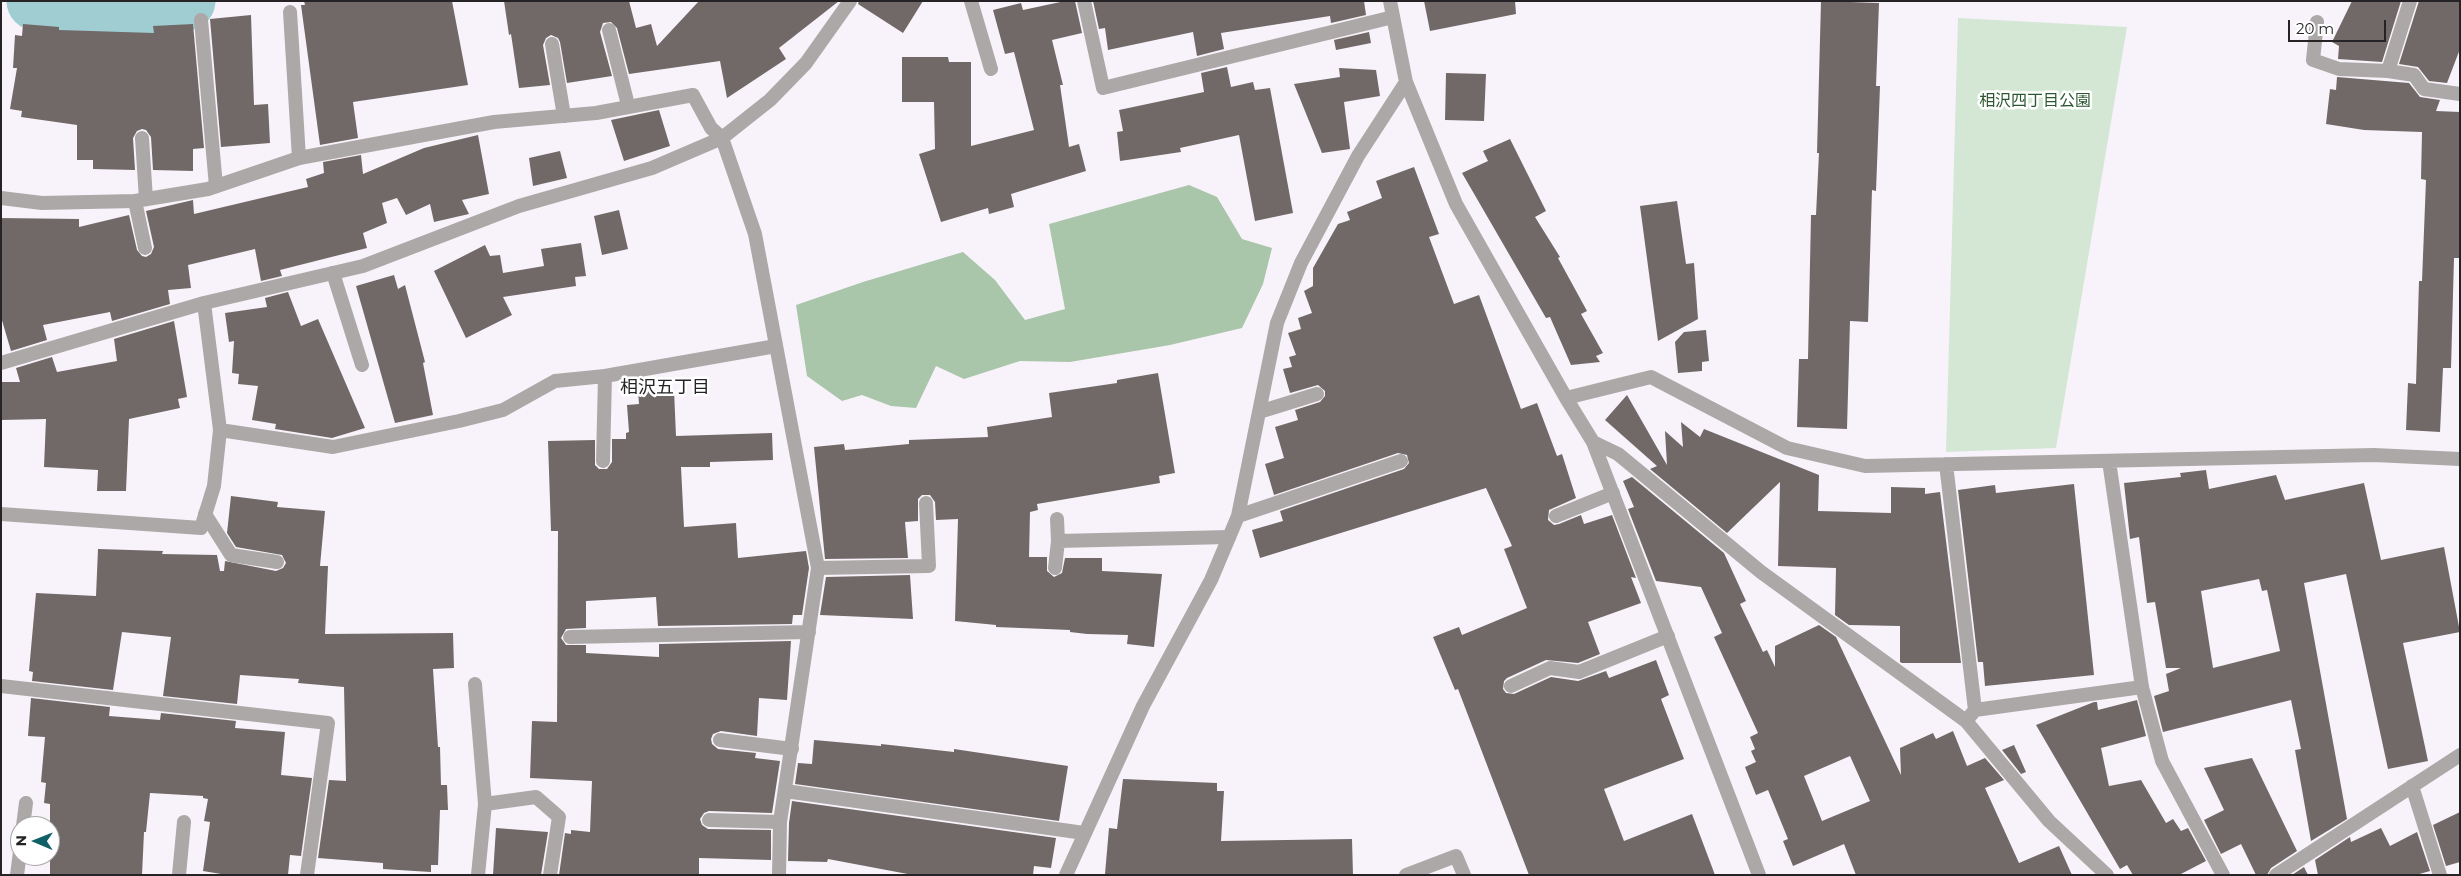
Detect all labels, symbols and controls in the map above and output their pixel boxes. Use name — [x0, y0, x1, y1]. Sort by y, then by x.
scale bar — [2291, 10, 2388, 42]
text: 20 m — [2296, 19, 2334, 38]
park label: 相沢四丁目公園 — [1979, 91, 2091, 111]
district label: 相沢五丁目 — [620, 377, 710, 399]
north arrow — [10, 816, 60, 866]
text: N — [12, 835, 30, 847]

